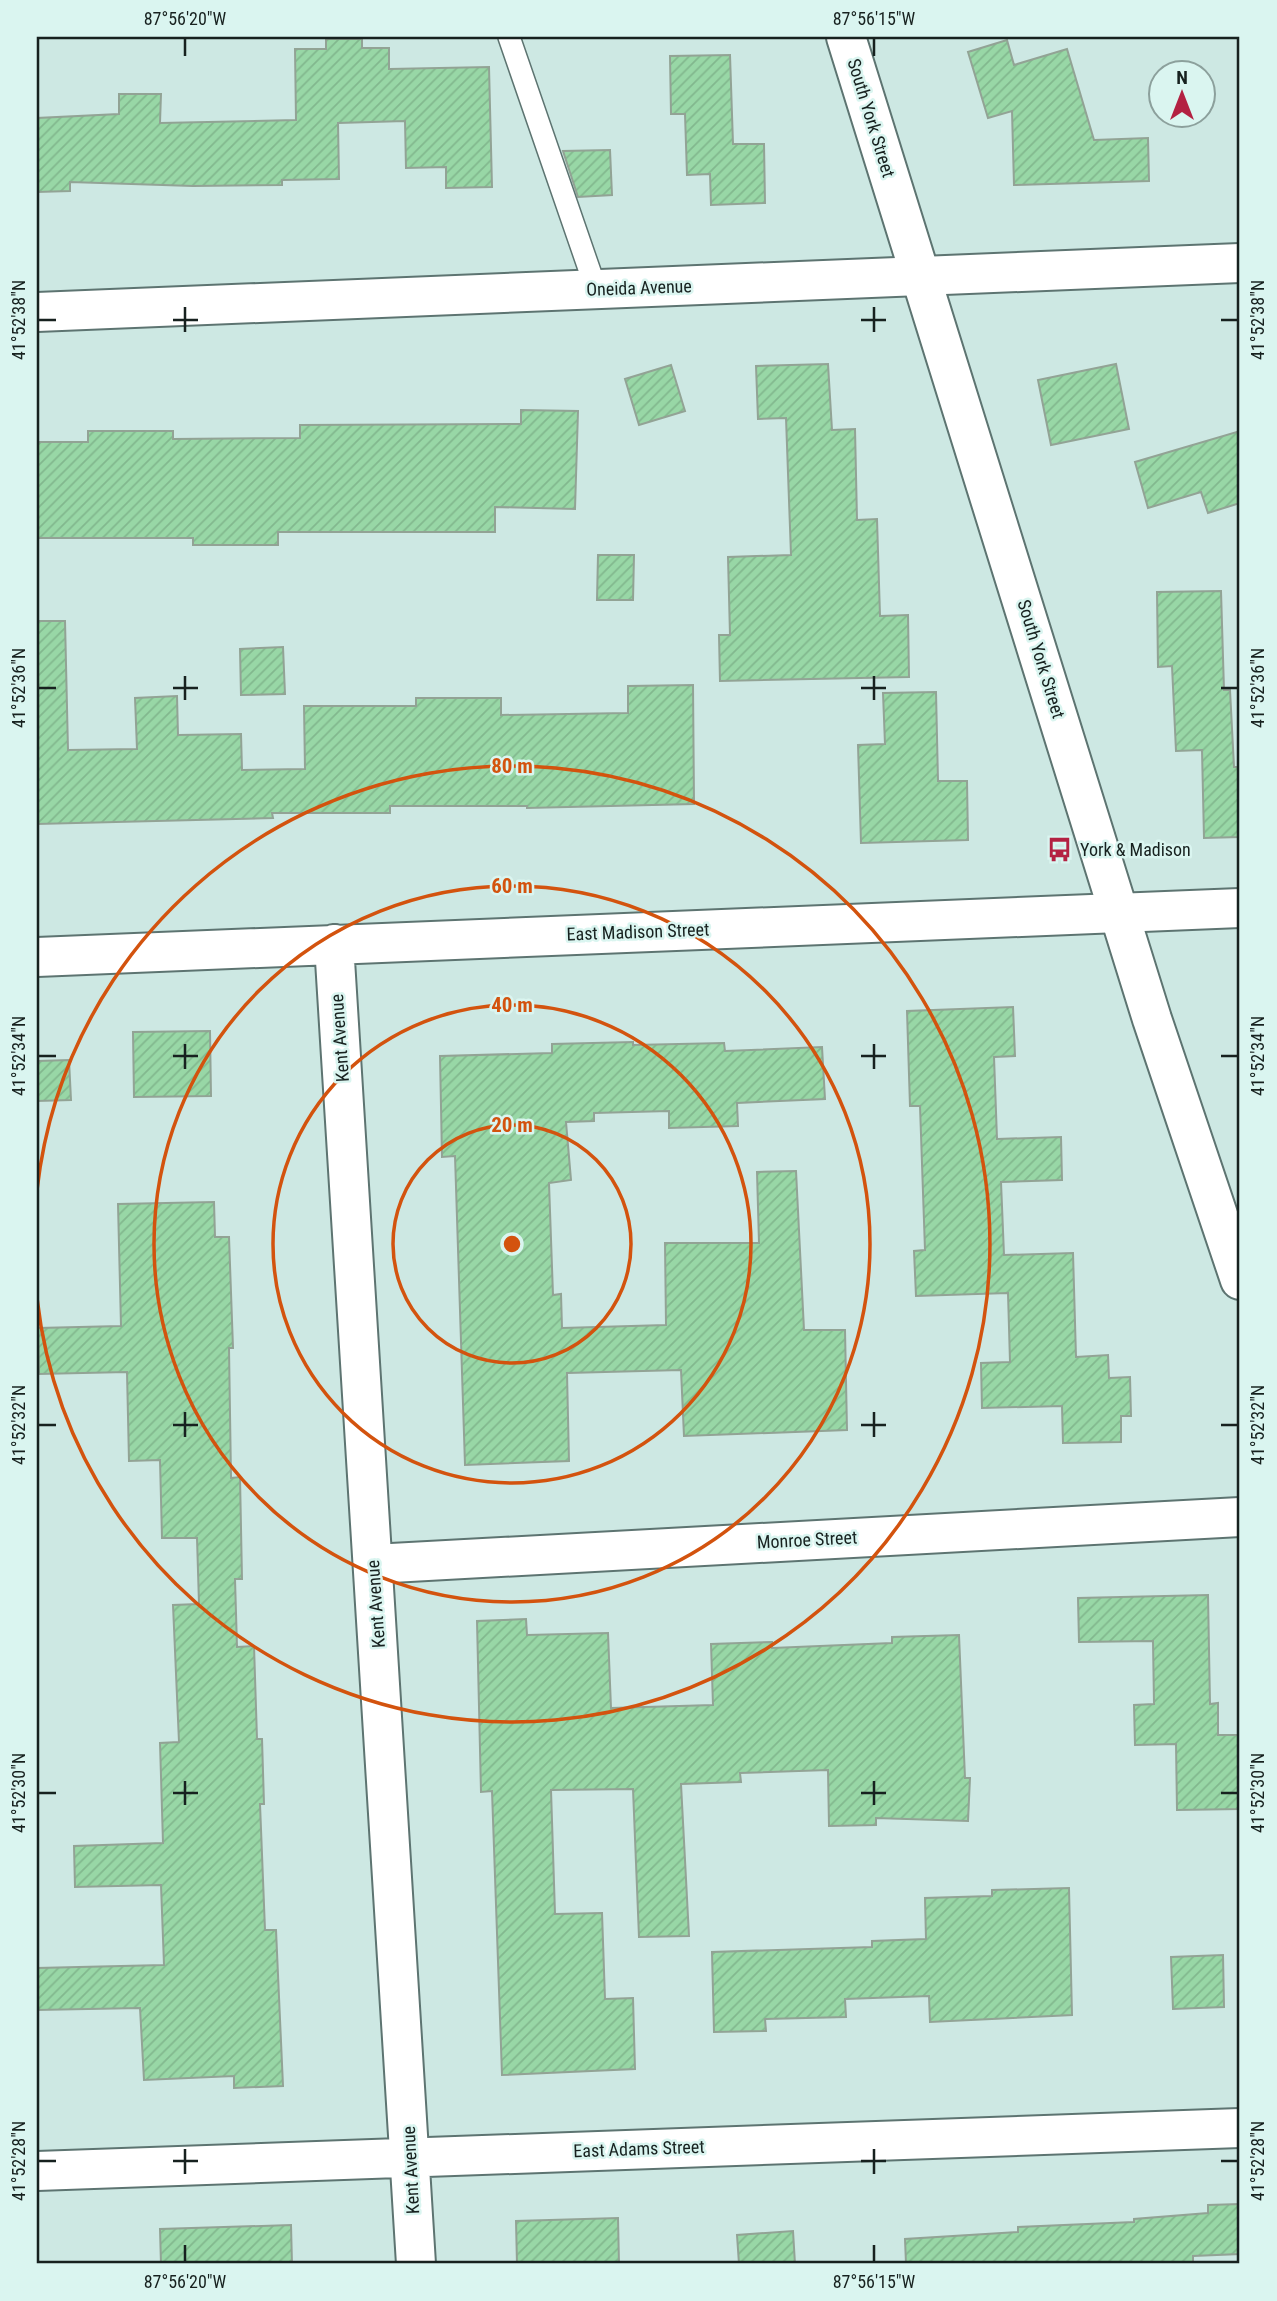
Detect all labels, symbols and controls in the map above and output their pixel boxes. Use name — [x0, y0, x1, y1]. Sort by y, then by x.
text: 87°56'20"W — [144, 8, 227, 29]
text: 87°56'15"W — [833, 8, 916, 29]
street label: South York Street — [843, 56, 900, 180]
north arrow — [1148, 60, 1218, 130]
text: N — [1176, 66, 1188, 89]
street label: Oneida Avenue — [586, 275, 692, 300]
text: 41°52'38"N — [8, 280, 29, 360]
text: 41°52'38"N — [1247, 280, 1268, 360]
street label: South York Street — [1013, 597, 1070, 721]
text: 41°52'36"N — [8, 648, 29, 728]
text: 41°52'36"N — [1247, 648, 1268, 728]
text: 80 m — [491, 754, 533, 778]
bus stop icon: York & Madison — [1046, 836, 1074, 864]
place label: York & Madison — [1080, 839, 1191, 860]
text: 60 m — [491, 874, 533, 898]
street label: East Madison Street — [566, 919, 710, 944]
street label: Kent Avenue — [326, 993, 353, 1083]
text: 40 m — [491, 993, 533, 1017]
text: 41°52'34"N — [8, 1016, 29, 1096]
text: 41°52'34"N — [1247, 1016, 1268, 1096]
text: 20 m — [491, 1113, 533, 1137]
centre of rings — [500, 1232, 524, 1256]
text: 41°52'32"N — [8, 1385, 29, 1465]
text: 41°52'32"N — [1247, 1385, 1268, 1465]
street label: Monroe Street — [756, 1526, 858, 1553]
street label: Kent Avenue — [362, 1559, 389, 1649]
text: 41°52'30"N — [8, 1753, 29, 1833]
text: 41°52'30"N — [1247, 1753, 1268, 1833]
text: 41°52'28"N — [8, 2121, 29, 2201]
text: 41°52'28"N — [1247, 2121, 1268, 2201]
street label: Kent Avenue — [398, 2126, 423, 2215]
street label: East Adams Street — [573, 2136, 705, 2161]
text: 87°56'20"W — [144, 2271, 227, 2292]
text: 87°56'15"W — [833, 2271, 916, 2292]

